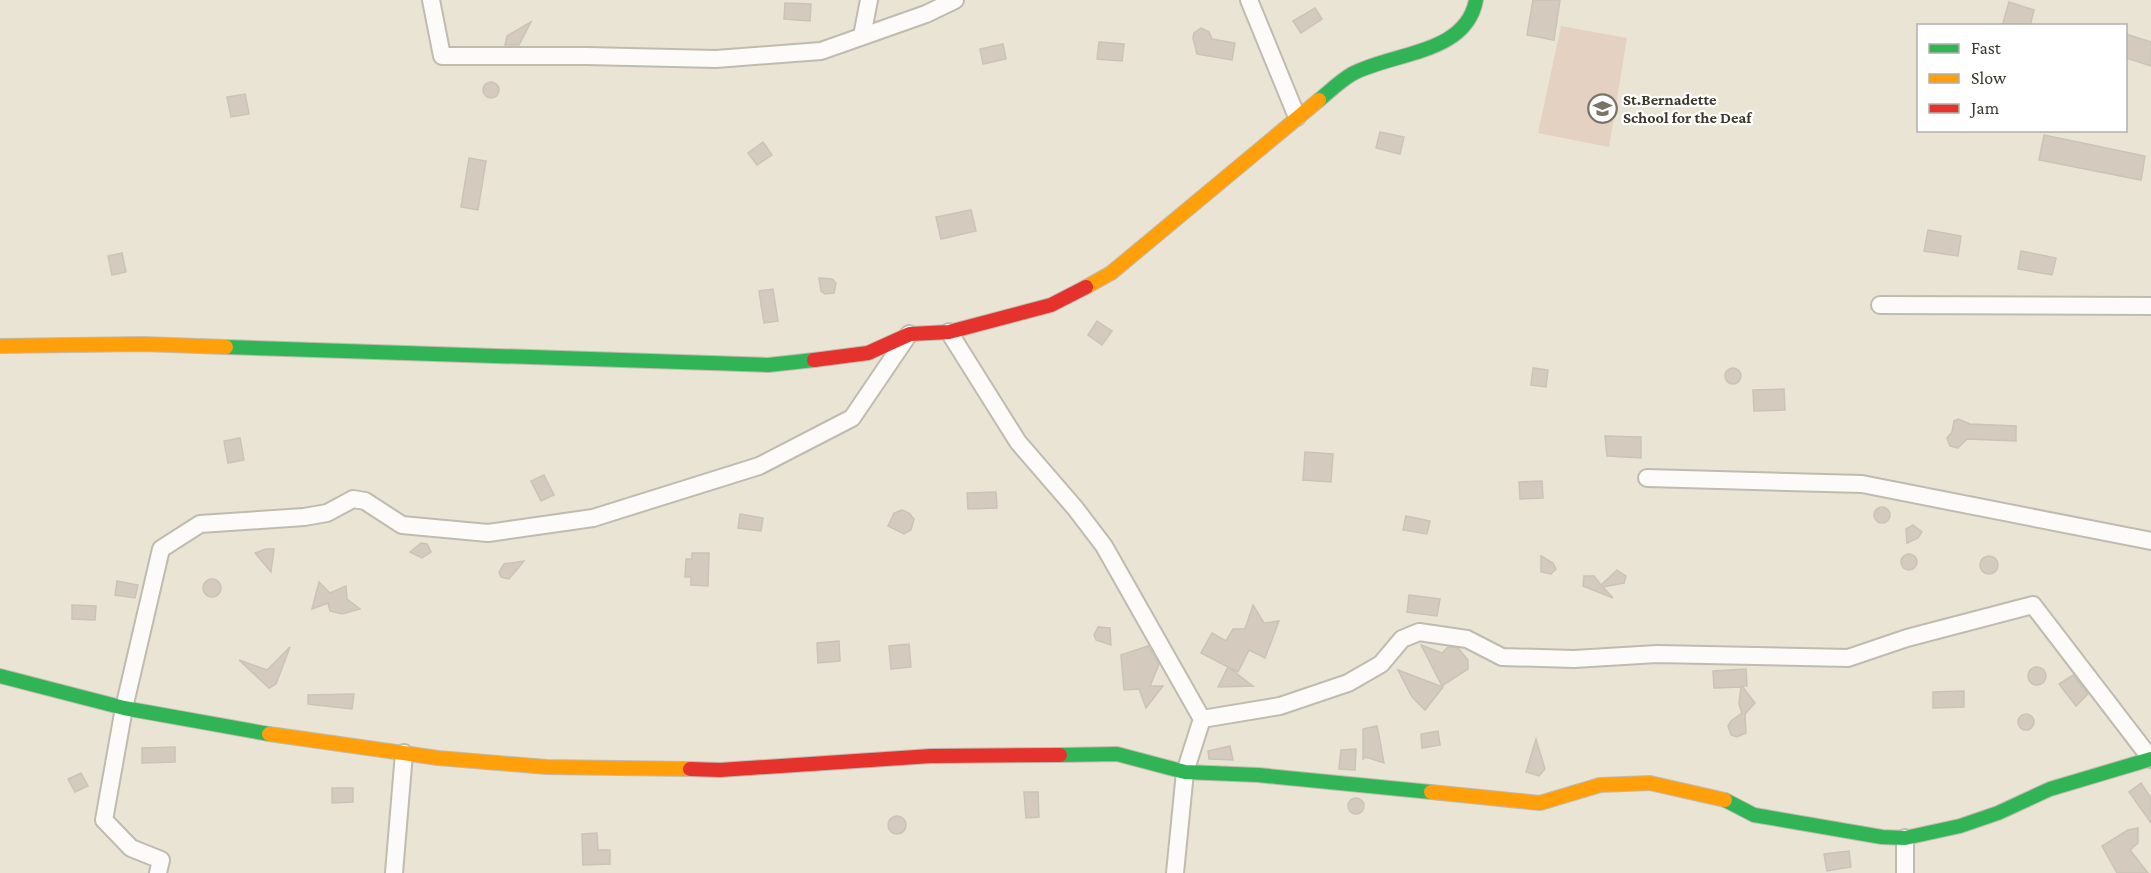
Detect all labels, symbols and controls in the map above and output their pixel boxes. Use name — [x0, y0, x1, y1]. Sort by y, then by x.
legend — [1917, 24, 2127, 132]
text: Fast — [1971, 38, 2002, 58]
text: Slow — [1971, 68, 2007, 88]
place label: St.Bernadette School for the Deaf — [1623, 91, 1753, 126]
school or university icon: St.Bernadette School for the Deaf — [1586, 92, 1618, 124]
text: Jam — [1969, 98, 2000, 118]

